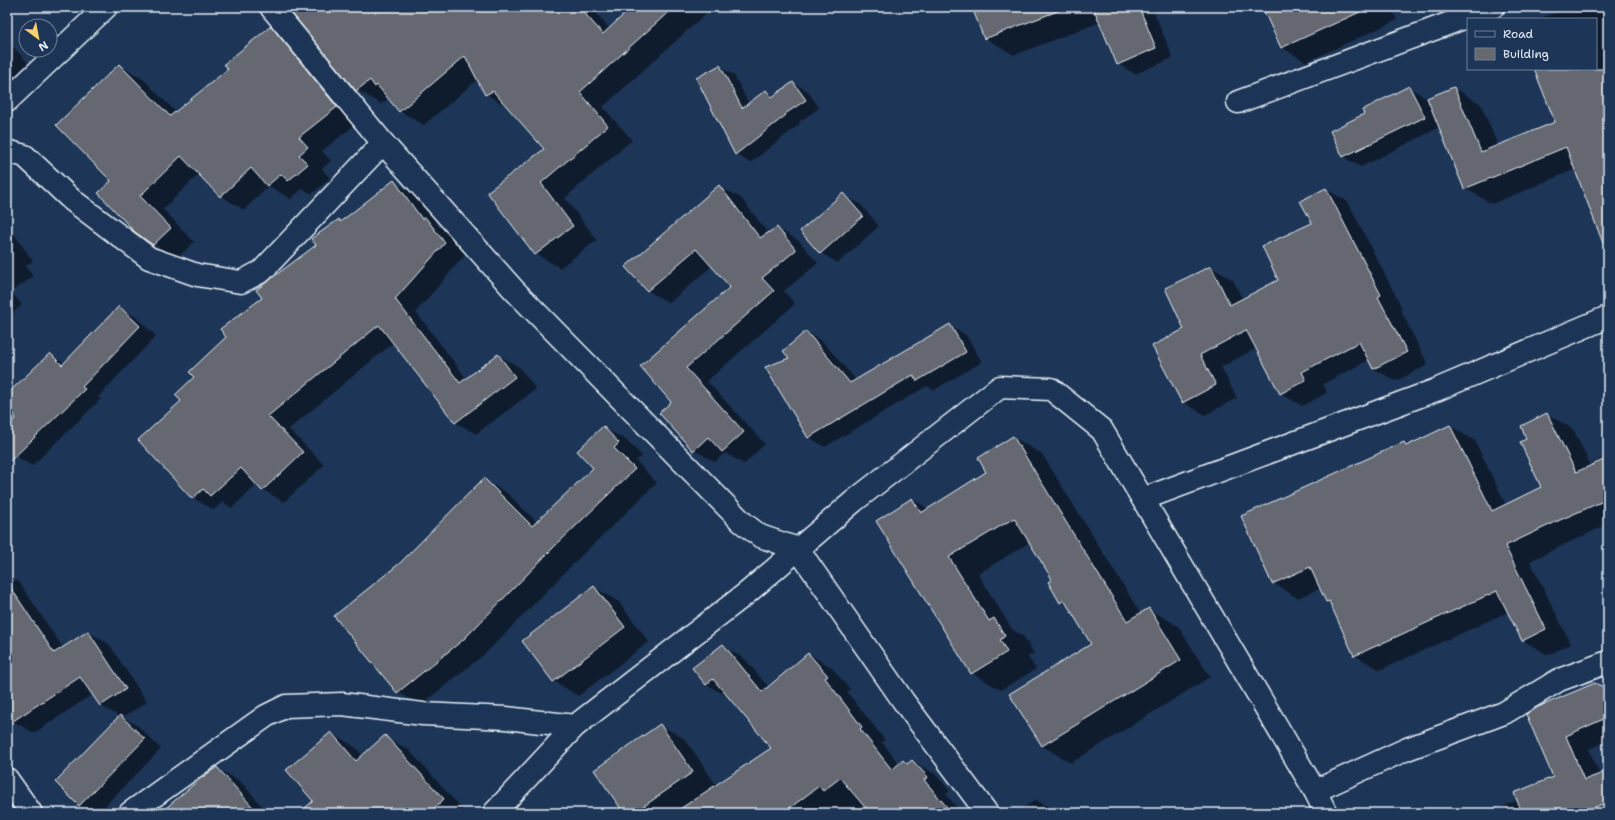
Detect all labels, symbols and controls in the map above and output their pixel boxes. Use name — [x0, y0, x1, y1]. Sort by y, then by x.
north arrow — [18, 18, 58, 58]
legend — [1467, 18, 1597, 70]
text: Road — [1503, 26, 1534, 42]
text: N — [35, 37, 51, 55]
text: Building — [1503, 46, 1549, 62]

